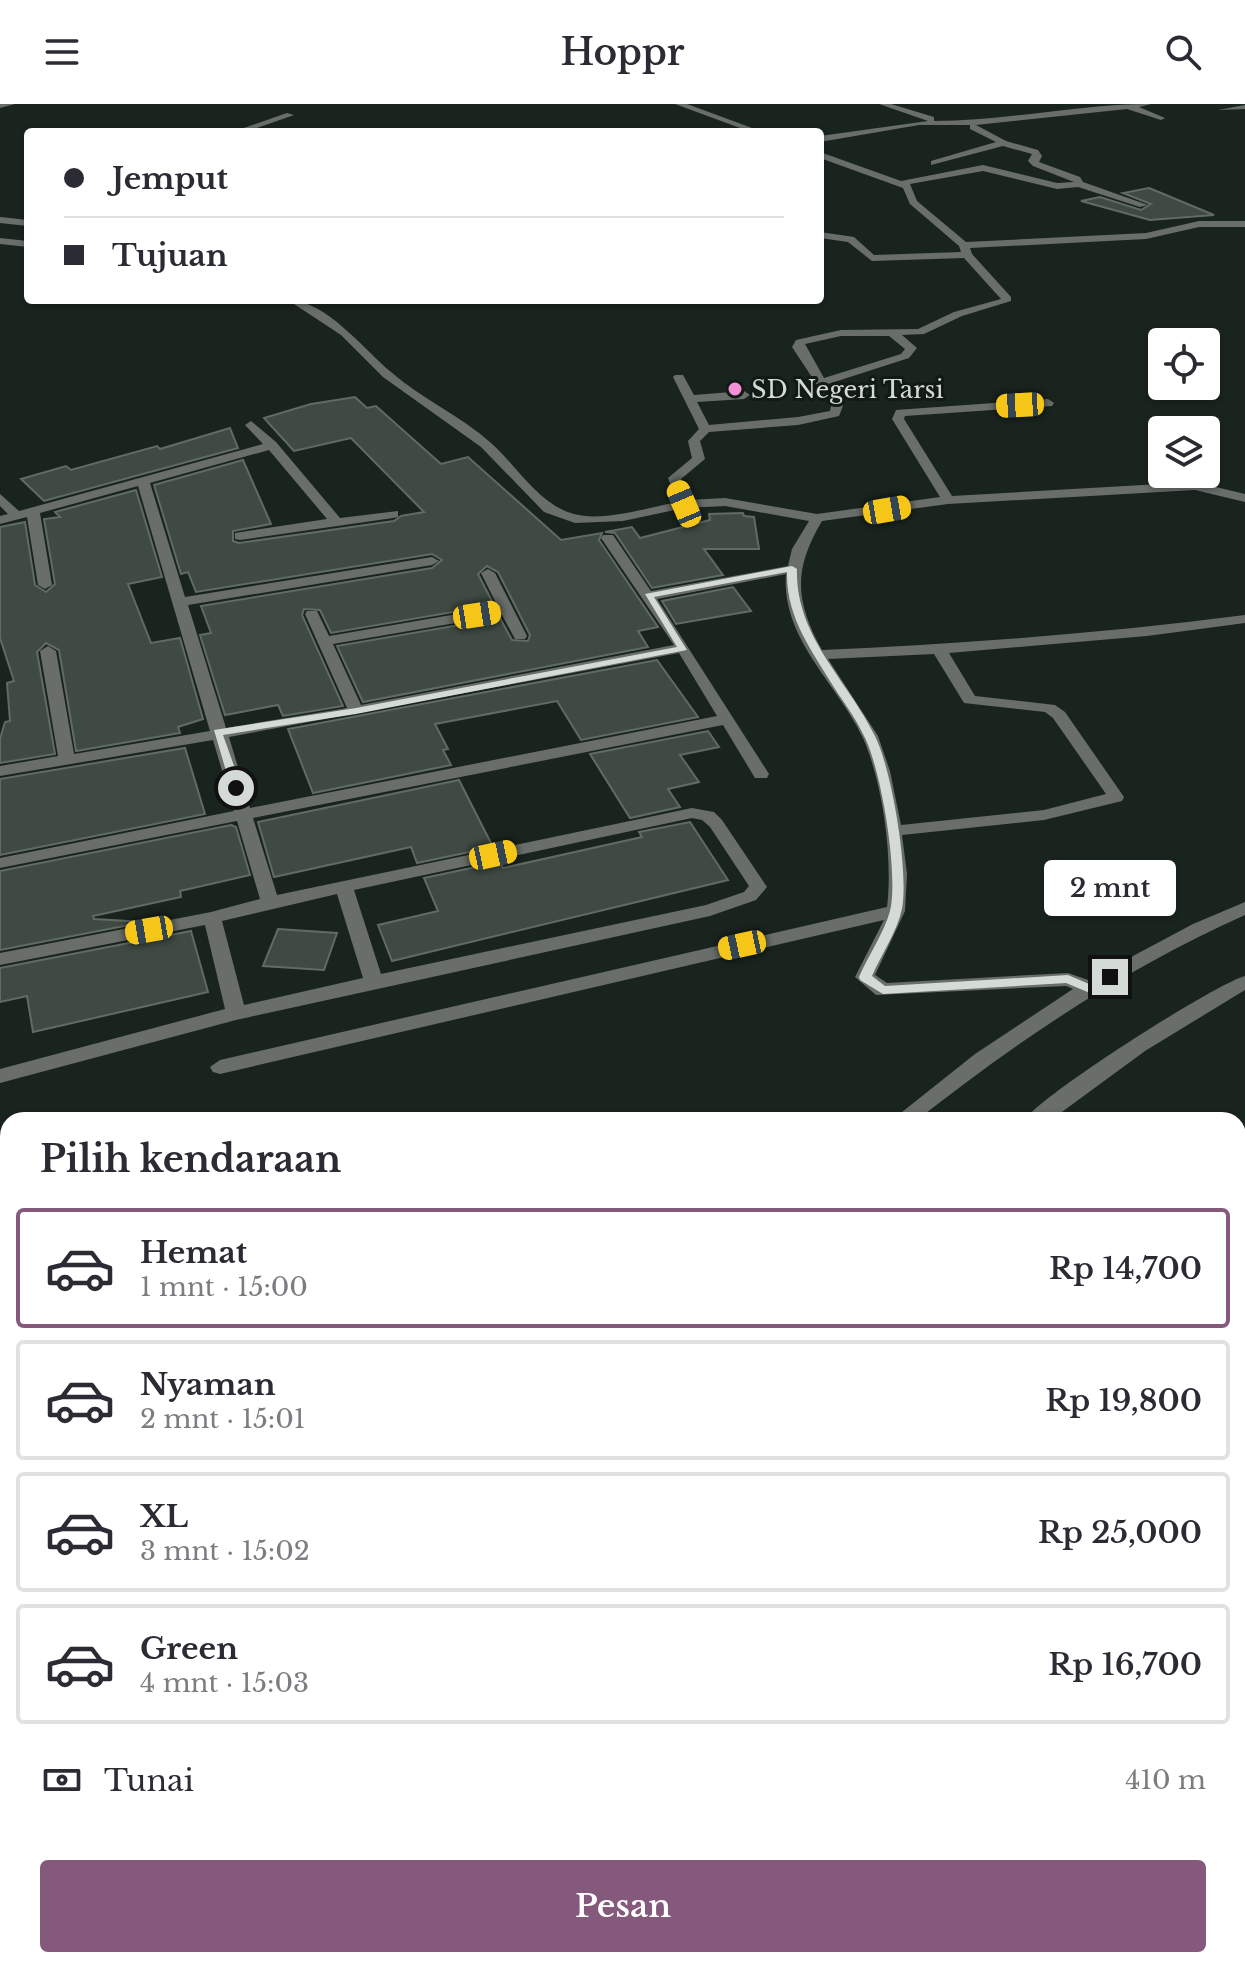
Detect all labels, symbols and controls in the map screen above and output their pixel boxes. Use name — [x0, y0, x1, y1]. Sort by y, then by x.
icon: menu — [40, 30, 84, 74]
text: Hoppr — [560, 30, 685, 75]
icon: search — [1161, 30, 1205, 74]
text: Jemput — [112, 160, 228, 197]
text: Tujuan — [112, 237, 228, 274]
map controls — [1148, 328, 1220, 488]
button: locate — [1148, 328, 1220, 400]
place label: SD Negeri Tarsi — [751, 375, 944, 404]
marker: SD Negeri Tarsi — [726, 380, 744, 398]
car — [995, 392, 1045, 418]
button: layers — [1148, 416, 1220, 488]
car — [664, 477, 704, 531]
car — [861, 494, 913, 526]
car — [451, 599, 503, 631]
route start — [218, 770, 254, 806]
car — [467, 838, 519, 872]
callout: 2 mnt — [1044, 861, 1176, 917]
text: 2 mnt — [1070, 872, 1150, 904]
car — [123, 914, 175, 946]
car — [716, 928, 768, 962]
route end — [1092, 959, 1128, 995]
text: Pilih kendaraan — [40, 1137, 341, 1182]
icon: car — [44, 1232, 116, 1304]
text: Hemat — [140, 1234, 247, 1271]
text: Rp 14,700 — [1049, 1250, 1202, 1287]
text: 1 mnt · 15:00 — [140, 1271, 308, 1303]
icon: car — [44, 1364, 116, 1436]
text: Nyaman — [140, 1366, 276, 1403]
text: Rp 19,800 — [1045, 1382, 1202, 1419]
text: 2 mnt · 15:01 — [140, 1403, 305, 1435]
icon: car — [44, 1496, 116, 1568]
text: XL — [140, 1498, 188, 1535]
text: Rp 25,000 — [1038, 1514, 1202, 1551]
text: 3 mnt · 15:02 — [140, 1535, 310, 1567]
icon: car — [44, 1628, 116, 1700]
text: Green — [140, 1630, 238, 1667]
text: Rp 16,700 — [1048, 1646, 1202, 1683]
text: 4 mnt · 15:03 — [140, 1667, 309, 1699]
icon: cash — [40, 1758, 84, 1802]
text: Tunai — [104, 1762, 194, 1799]
text: 410 m — [1125, 1764, 1206, 1796]
button: Pesan — [40, 1860, 1206, 1952]

